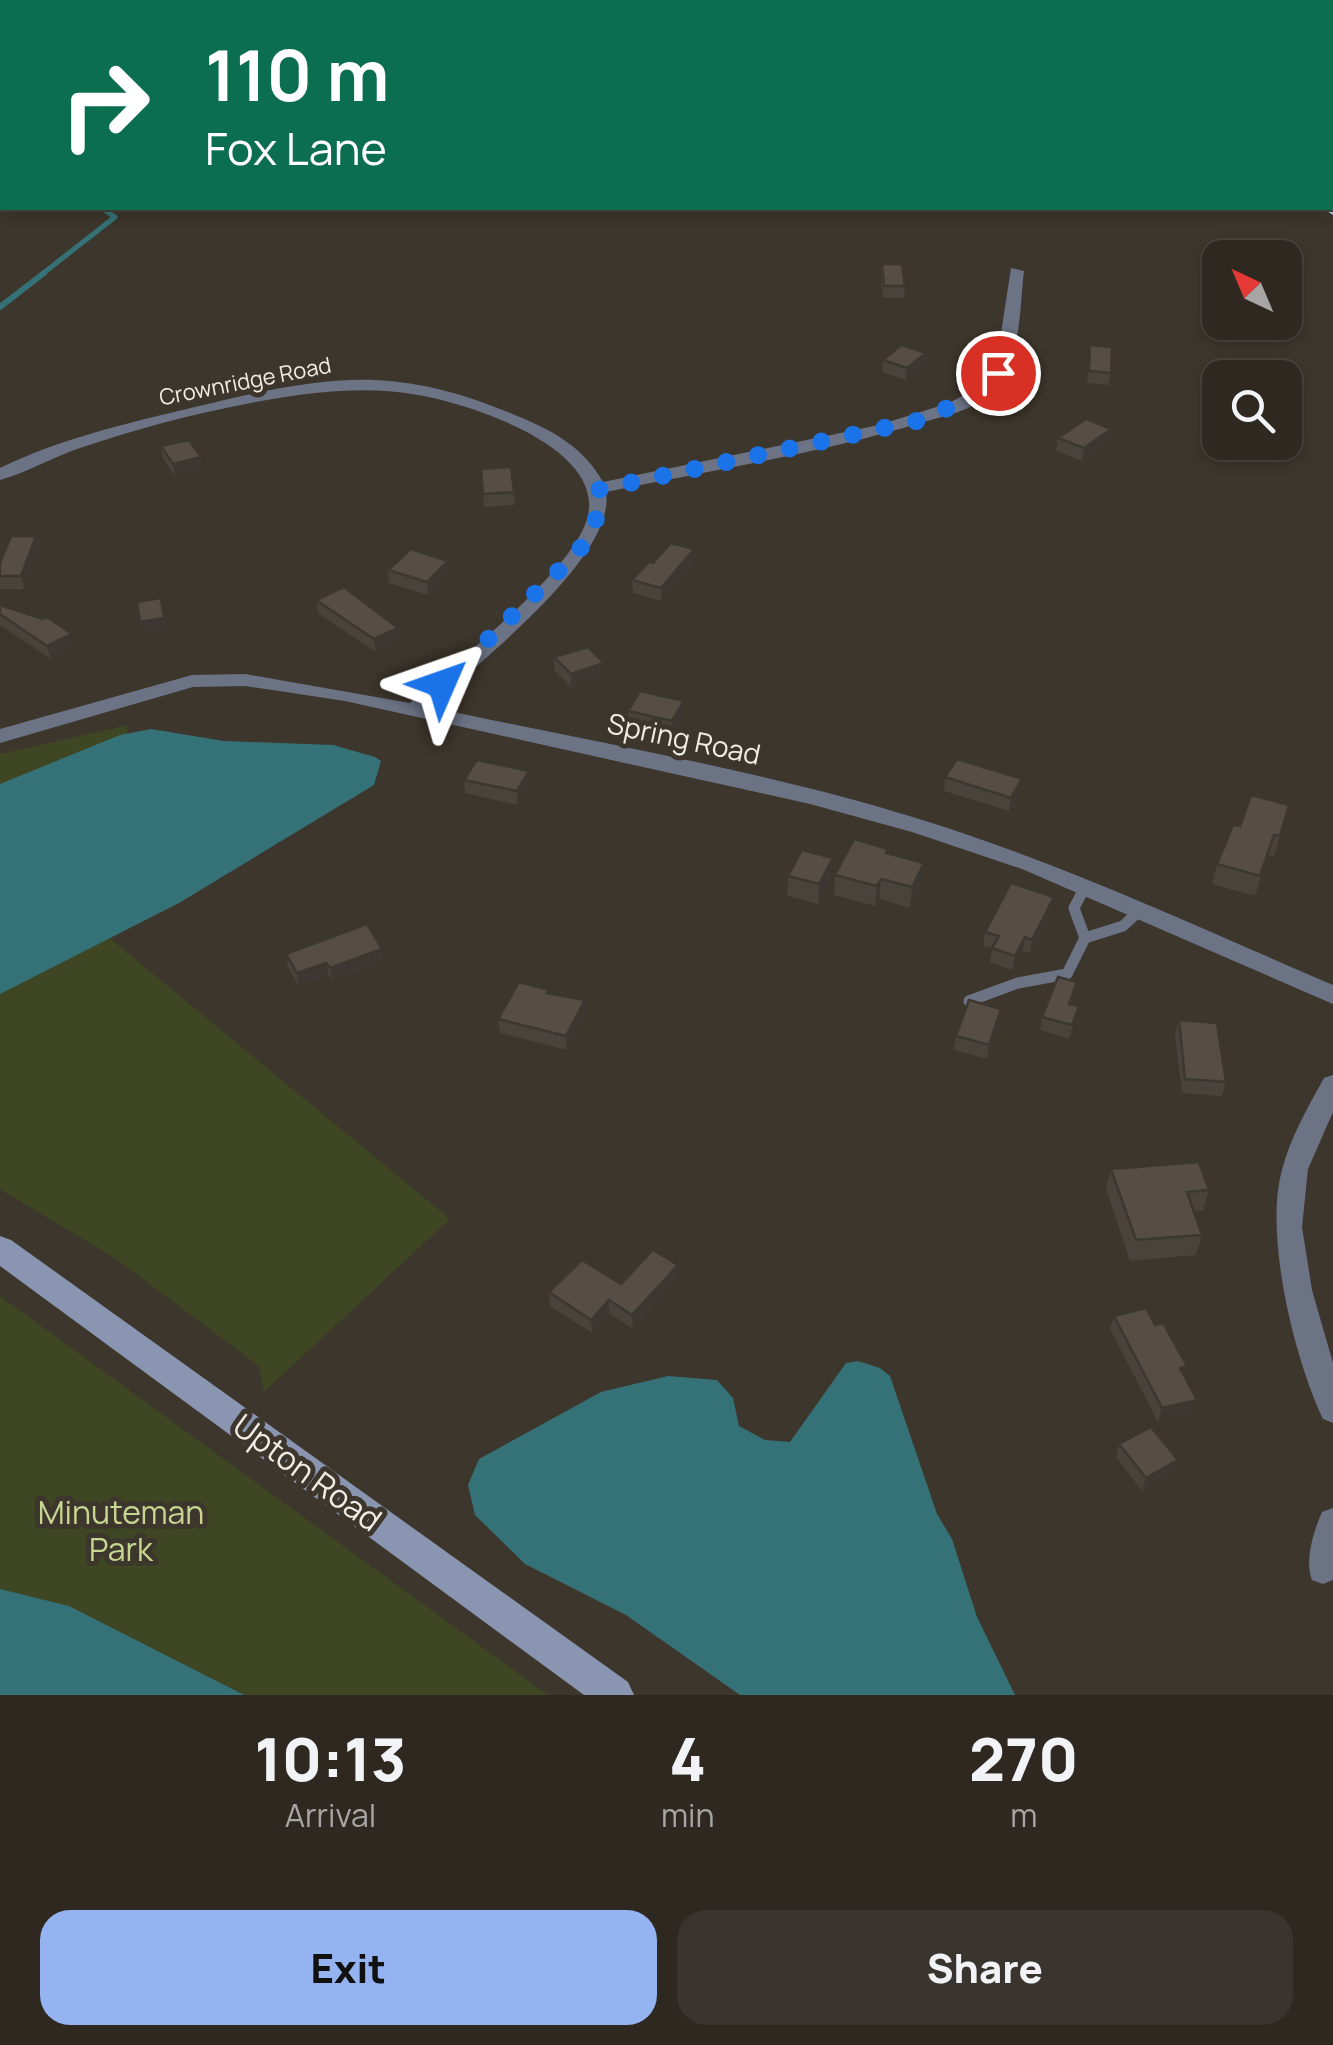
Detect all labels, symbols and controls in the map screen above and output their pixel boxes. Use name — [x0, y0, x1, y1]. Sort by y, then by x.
text: 110 m — [205, 26, 389, 122]
icon: right — [40, 40, 170, 170]
text: Fox Lane — [205, 117, 387, 179]
north arrow — [1202, 240, 1302, 340]
map controls — [1202, 240, 1302, 460]
pin — [956, 331, 1041, 416]
icon: arrive — [971, 346, 1026, 401]
street label: Crownridge Road — [156, 350, 334, 412]
button: search — [1202, 360, 1302, 460]
position arrow — [390, 632, 494, 736]
street label: Spring Road — [604, 703, 764, 773]
street label: Upton Road — [224, 1403, 391, 1541]
park label: Minuteman Park — [38, 1490, 204, 1571]
text: 10:13 — [255, 1717, 406, 1799]
text: 4 — [669, 1717, 706, 1799]
text: 270 — [969, 1717, 1078, 1799]
text: Arrival — [285, 1793, 376, 1837]
text: min — [661, 1793, 715, 1837]
text: m — [1010, 1793, 1037, 1837]
button: Exit — [40, 1910, 657, 2025]
button: Share — [677, 1910, 1293, 2025]

